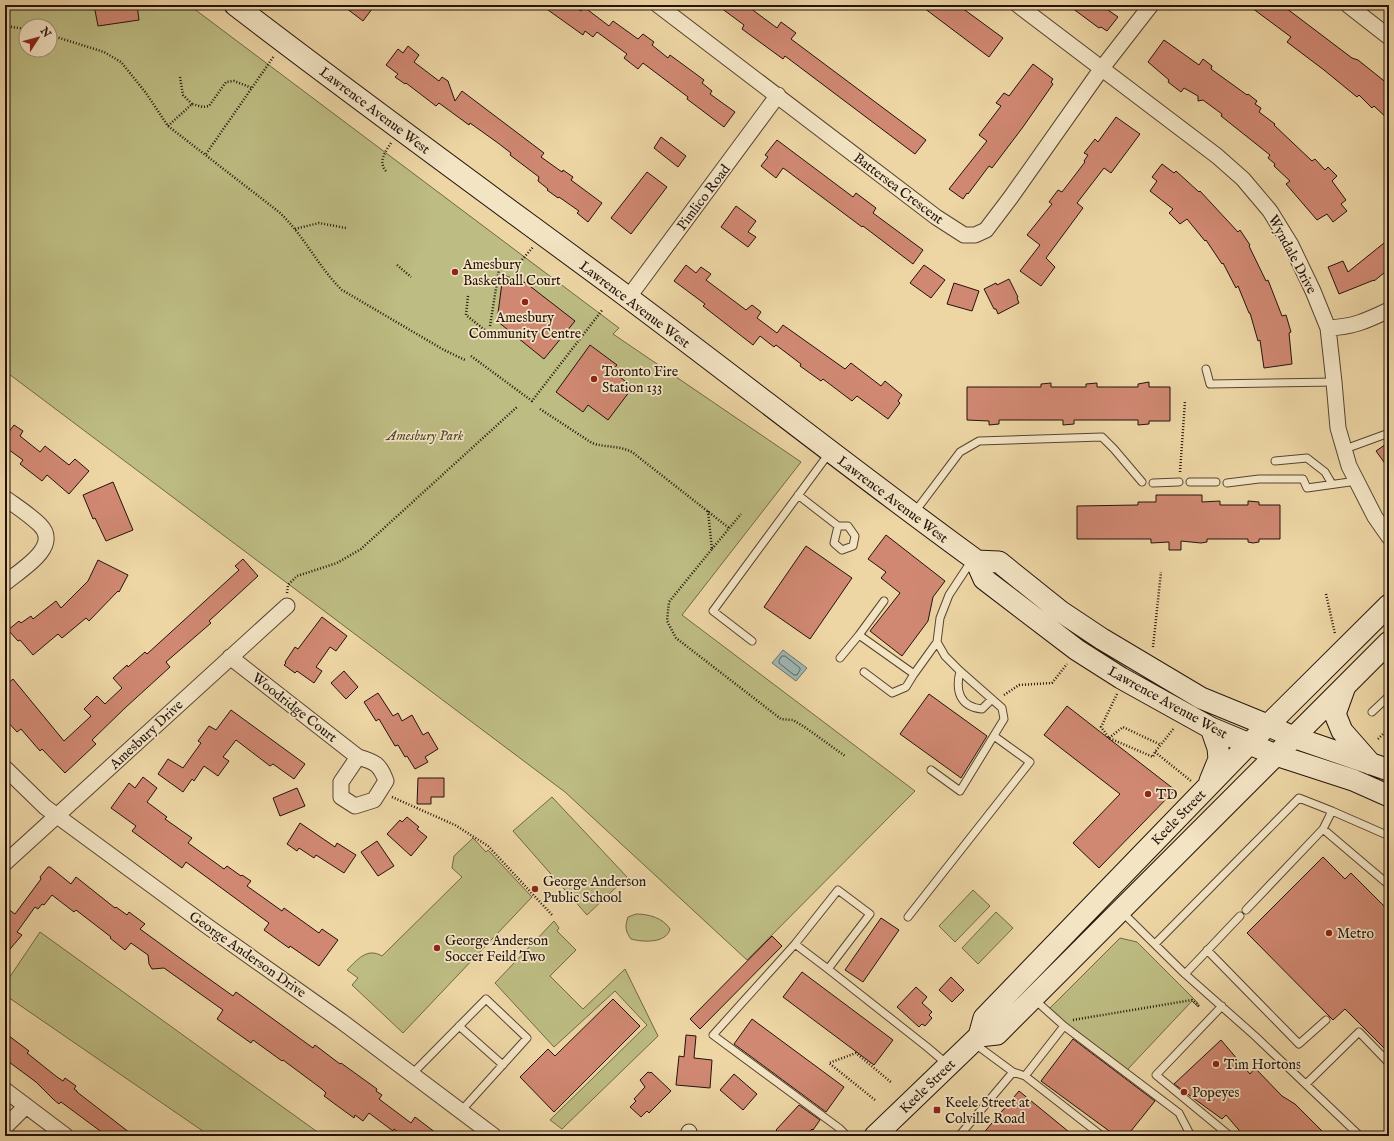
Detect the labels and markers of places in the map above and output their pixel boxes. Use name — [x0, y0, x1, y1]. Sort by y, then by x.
place label: Amesbury Basketball Court — [462, 256, 561, 290]
marker: Amesbury Basketball Court — [450, 267, 460, 277]
marker: Amesbury Community Centre — [520, 297, 530, 307]
place label: Amesbury Community Centre — [469, 309, 582, 343]
place label: Toronto Fire Station 133 — [602, 363, 679, 397]
marker: Toronto Fire Station 133 — [589, 374, 599, 384]
place label: TD — [1156, 786, 1177, 804]
marker: TD — [1143, 789, 1153, 799]
place label: George Anderson Public School — [543, 873, 647, 907]
marker: George Anderson Public School — [530, 884, 540, 894]
place label: Metro — [1337, 925, 1374, 943]
marker: Metro — [1324, 928, 1334, 938]
place label: George Anderson Soccer Feild Two — [445, 932, 549, 966]
marker: George Anderson Soccer Feild Two — [432, 943, 442, 953]
place label: Tim Hortons — [1224, 1056, 1301, 1074]
marker: Tim Hortons — [1211, 1059, 1221, 1069]
place label: Popeyes — [1192, 1084, 1240, 1102]
marker: Popeyes — [1179, 1087, 1189, 1097]
place label: Keele Street at Colville Road — [945, 1094, 1030, 1128]
marker: Keele Street at Colville Road — [932, 1105, 942, 1115]

